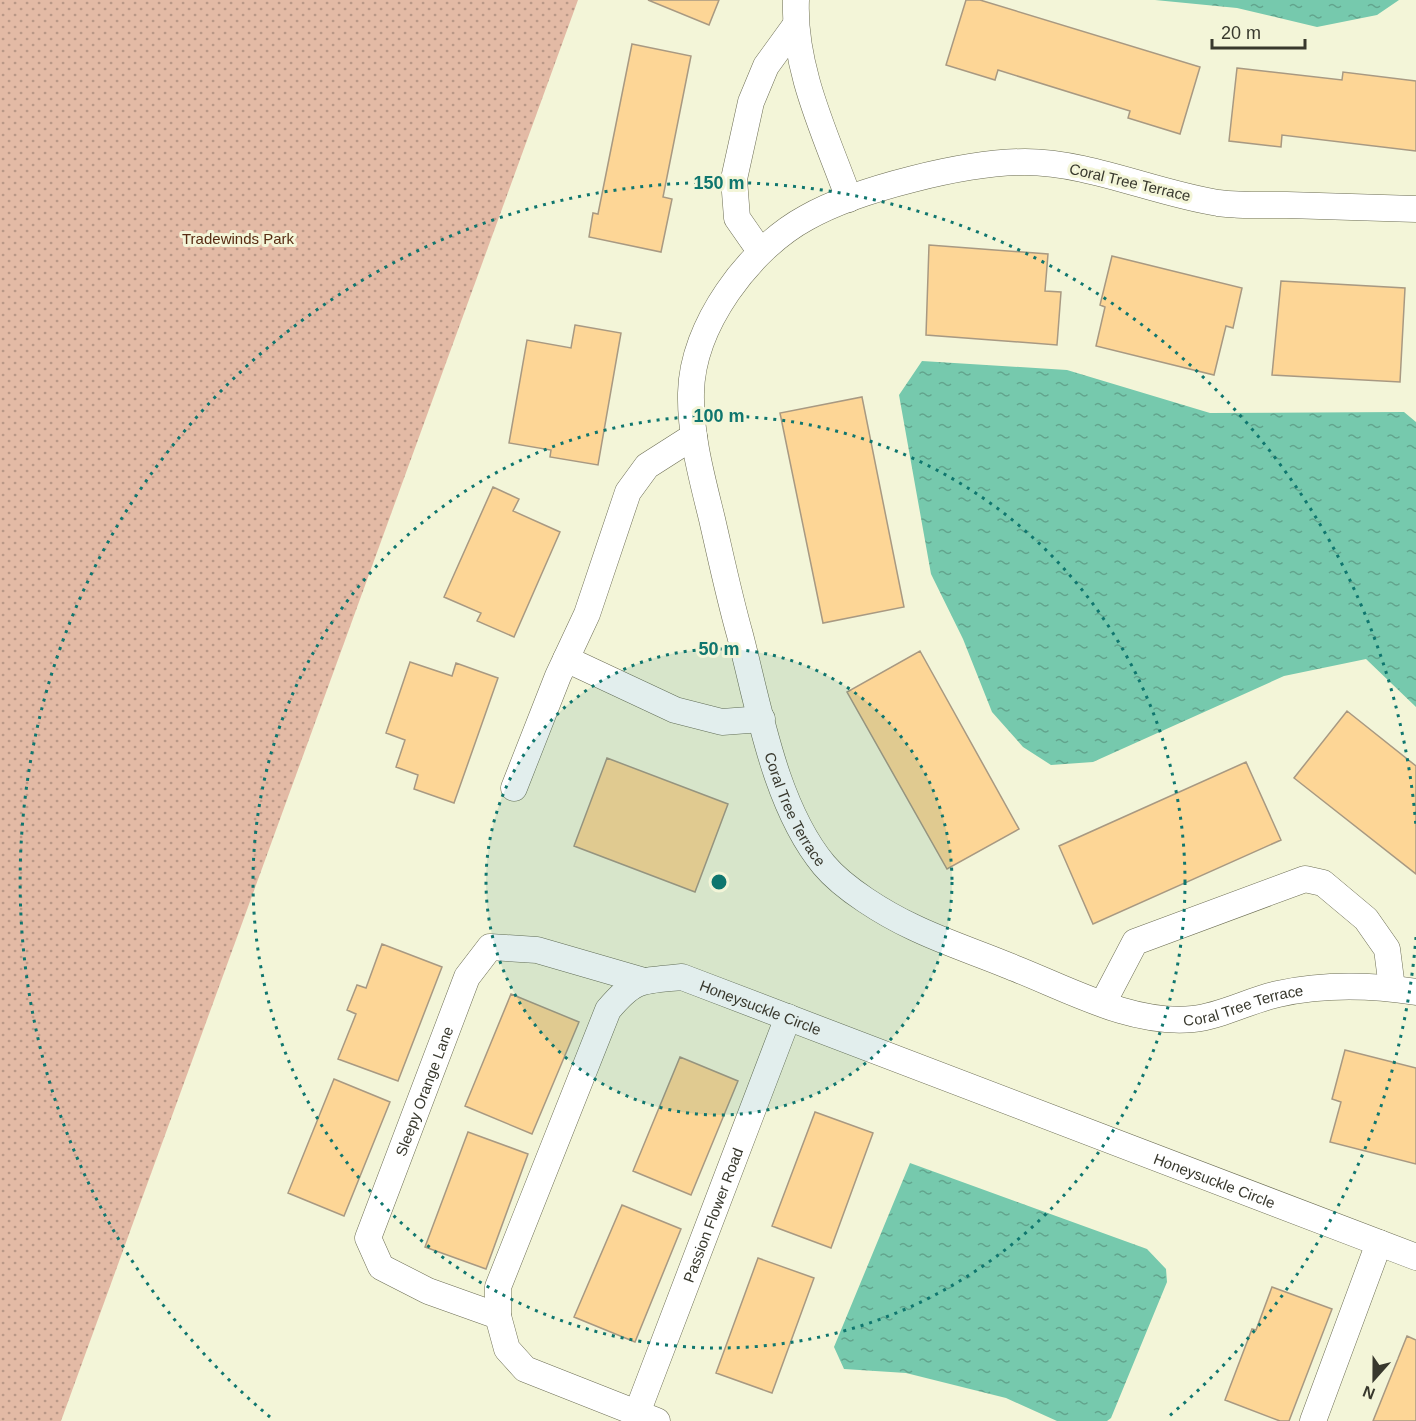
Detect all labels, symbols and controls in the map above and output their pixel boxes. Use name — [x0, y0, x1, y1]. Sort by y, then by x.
scale bar — [1212, 12, 1305, 50]
text: 20 m — [1221, 23, 1261, 43]
street label: Coral Tree Terrace — [1068, 160, 1192, 204]
text: 150 m — [693, 173, 745, 193]
park label: Tradewinds Park — [182, 230, 294, 247]
text: 100 m — [693, 406, 745, 426]
text: 50 m — [698, 639, 740, 659]
street label: Coral Tree Terrace — [762, 750, 830, 869]
centre of rings — [709, 872, 729, 892]
street label: Honeysuckle Circle — [698, 976, 824, 1038]
street label: Coral Tree Terrace — [1183, 981, 1304, 1028]
street label: Sleepy Orange Lane — [391, 1024, 456, 1158]
street label: Passion Flower Road — [679, 1145, 746, 1285]
street label: Honeysuckle Circle — [1152, 1149, 1278, 1211]
north arrow — [1344, 1349, 1404, 1409]
text: N — [1360, 1383, 1377, 1403]

